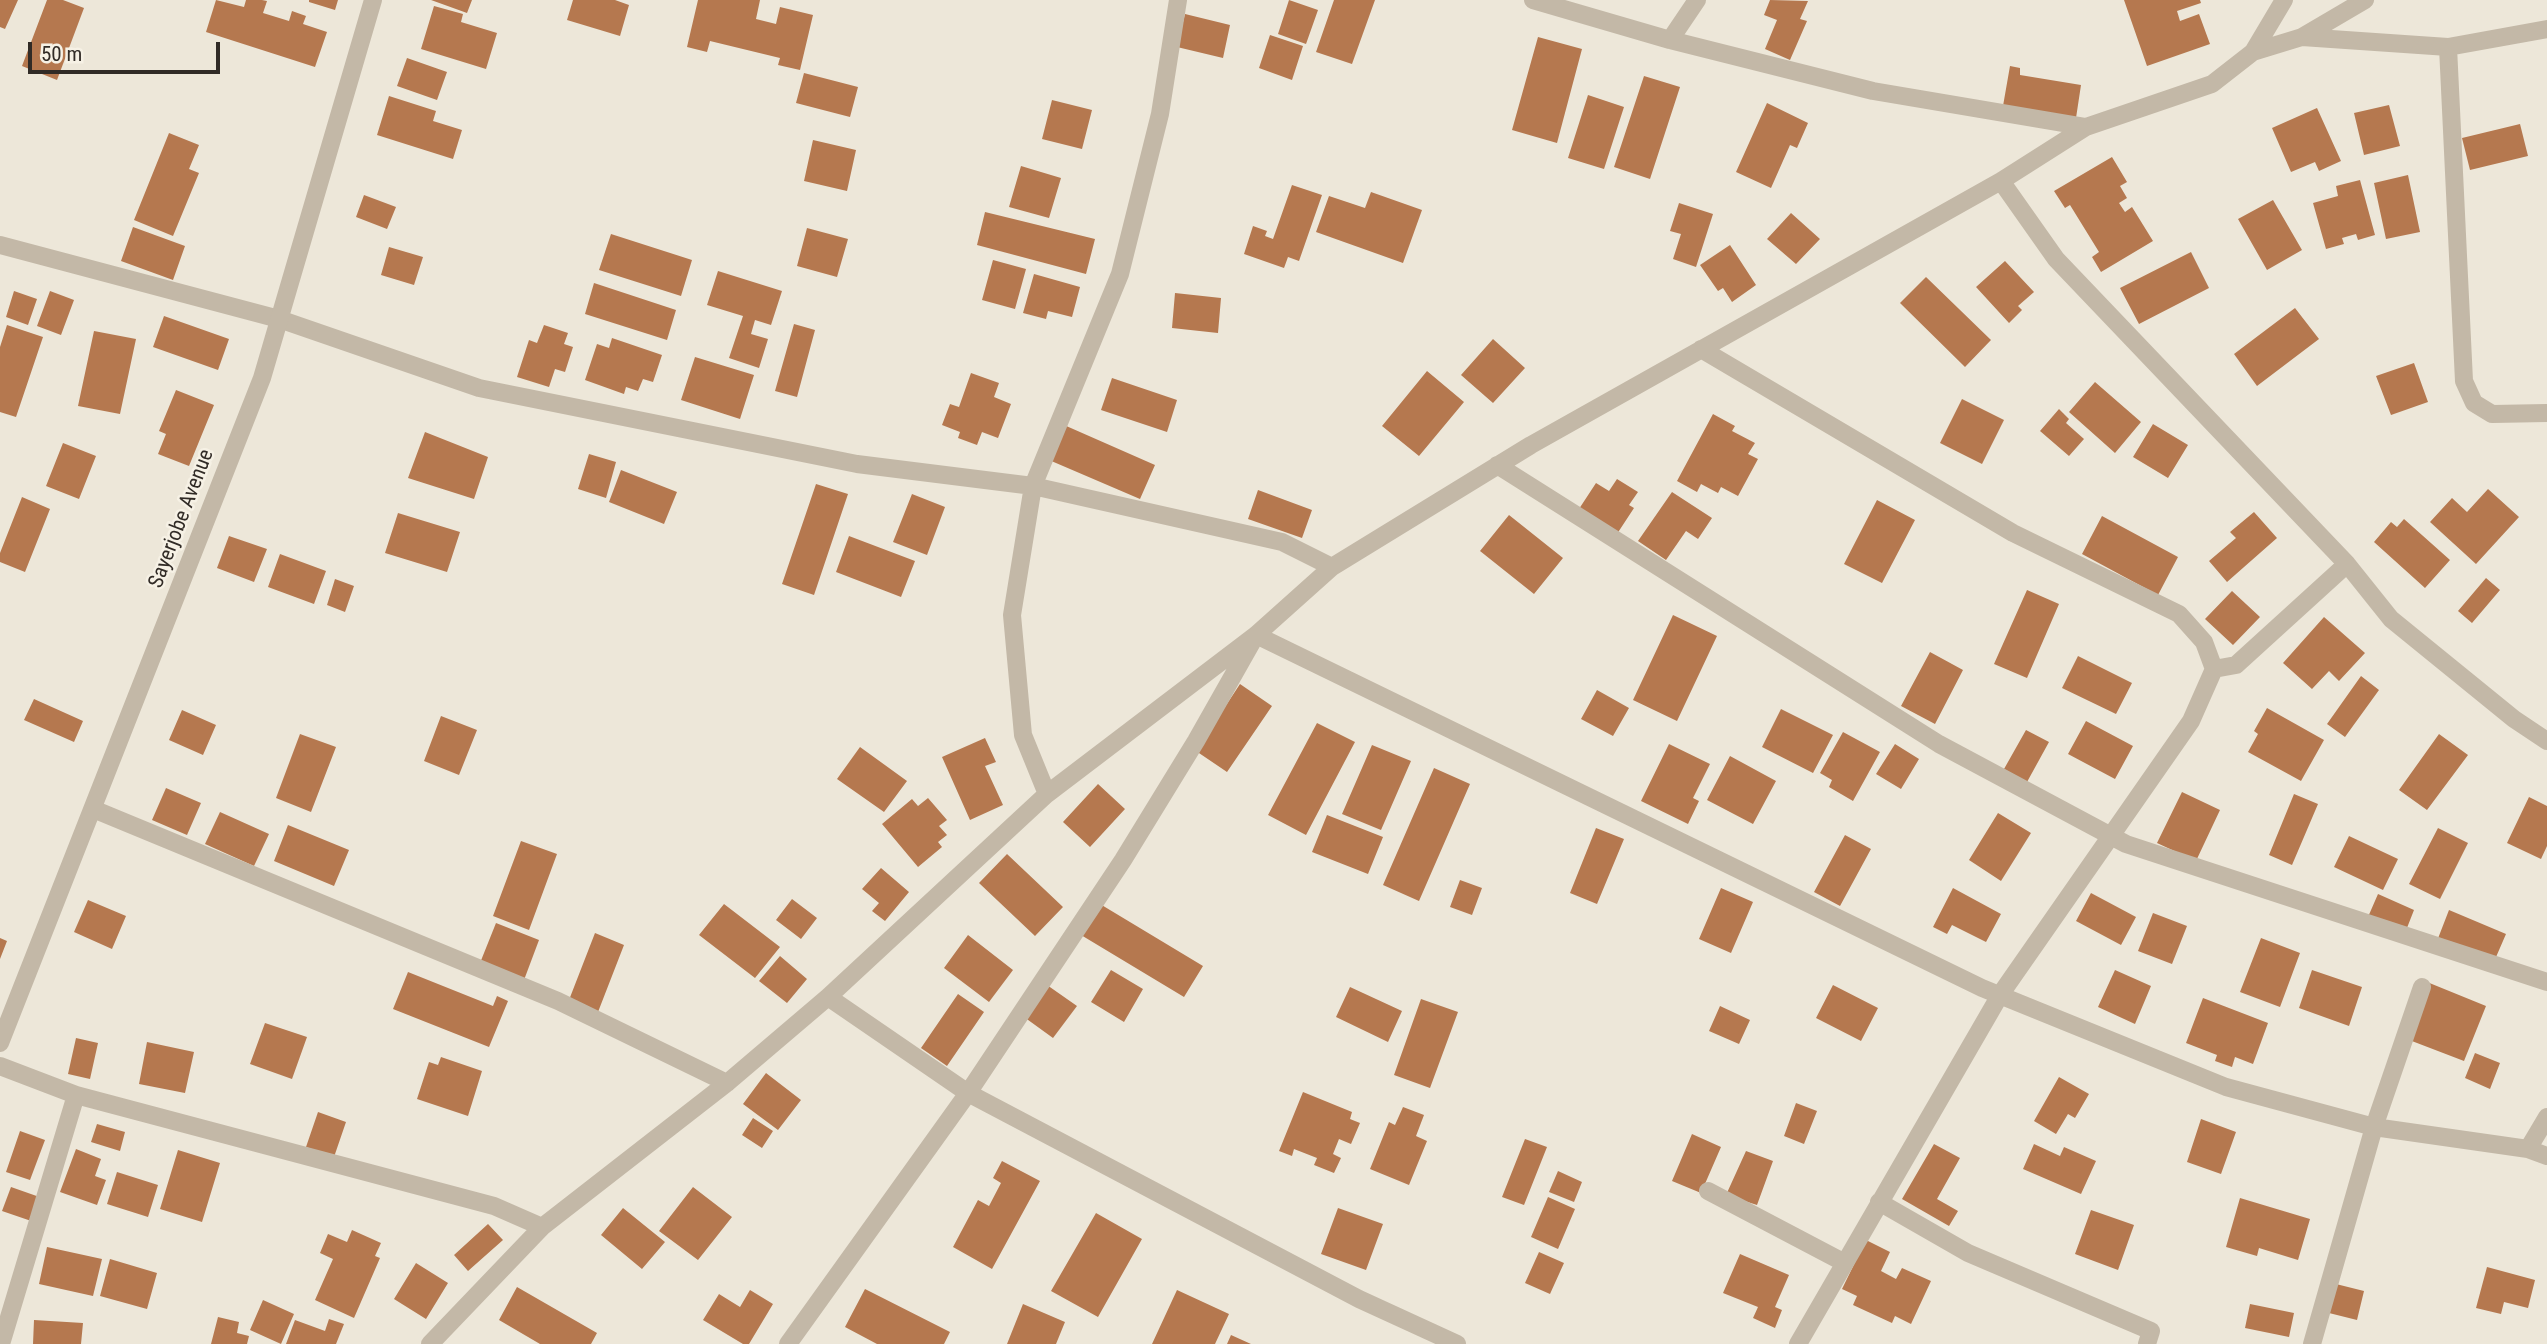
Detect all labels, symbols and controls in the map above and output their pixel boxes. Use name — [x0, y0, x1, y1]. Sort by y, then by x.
scale bar — [32, 28, 224, 72]
text: 50 m — [41, 42, 82, 66]
street label: Sayerjobe Avenue — [144, 446, 220, 592]

